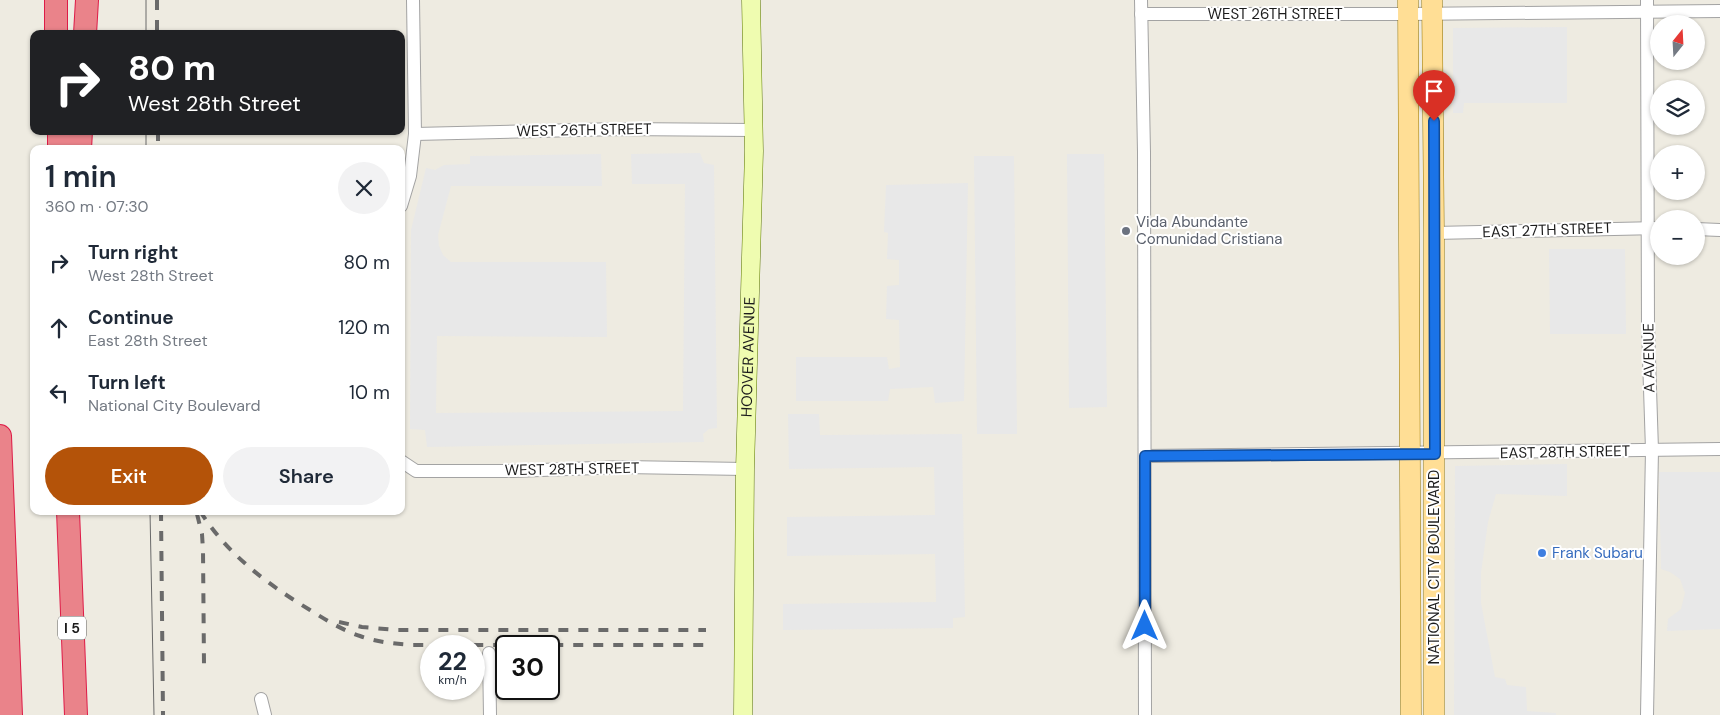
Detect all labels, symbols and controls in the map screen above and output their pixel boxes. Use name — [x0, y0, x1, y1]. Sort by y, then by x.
street label: WEST 26TH STREET — [1207, 4, 1343, 24]
north arrow — [1650, 15, 1705, 70]
map controls — [1650, 15, 1705, 265]
text: 80 m — [128, 45, 216, 91]
icon: right — [45, 50, 110, 115]
pin — [1413, 70, 1455, 121]
icon: arrive — [1420, 77, 1448, 105]
button: layers — [1650, 80, 1705, 135]
text: West 28th Street — [128, 89, 301, 118]
street label: WEST 26TH STREET — [516, 119, 652, 141]
button: + — [1650, 145, 1705, 200]
text: 1 min — [45, 157, 117, 196]
button: close — [338, 162, 390, 214]
text: 360 m · 07:30 — [45, 196, 149, 217]
button: − — [1650, 210, 1705, 265]
place label: Vida Abundante Comunidad Cristiana — [1136, 212, 1282, 249]
street label: EAST 27TH STREET — [1482, 218, 1612, 242]
marker: Vida Abundante Comunidad Cristiana — [1120, 225, 1132, 237]
text: Turn right — [88, 240, 178, 265]
icon: right — [45, 249, 73, 277]
text: 80 m — [343, 250, 390, 275]
text: West 28th Street — [88, 265, 214, 286]
street label: HOOVER AVENUE — [736, 297, 760, 417]
text: Continue — [88, 305, 174, 330]
icon: ahead — [45, 314, 73, 342]
text: 120 m — [338, 315, 390, 340]
street label: A AVENUE — [1638, 323, 1660, 393]
text: East 28th Street — [88, 330, 208, 351]
text: Turn left — [88, 370, 166, 395]
icon: left — [45, 379, 73, 407]
text: 10 m — [349, 380, 390, 405]
text: National City Boulevard — [88, 395, 261, 416]
street label: EAST 28TH STREET — [1500, 441, 1630, 463]
button: Exit — [45, 447, 213, 505]
button: Share — [223, 447, 390, 505]
street label: WEST 28TH STREET — [505, 458, 639, 480]
street label: NATIONAL CITY BOULEVARD — [1424, 470, 1444, 664]
place label: Frank Subaru — [1552, 543, 1643, 563]
marker: Frank Subaru — [1536, 547, 1548, 559]
position arrow — [1118, 599, 1170, 651]
road number: I 5 — [58, 616, 86, 640]
speed limit sign: 30 — [495, 635, 560, 700]
text: 22 — [438, 645, 467, 678]
text: km/h — [438, 672, 467, 688]

